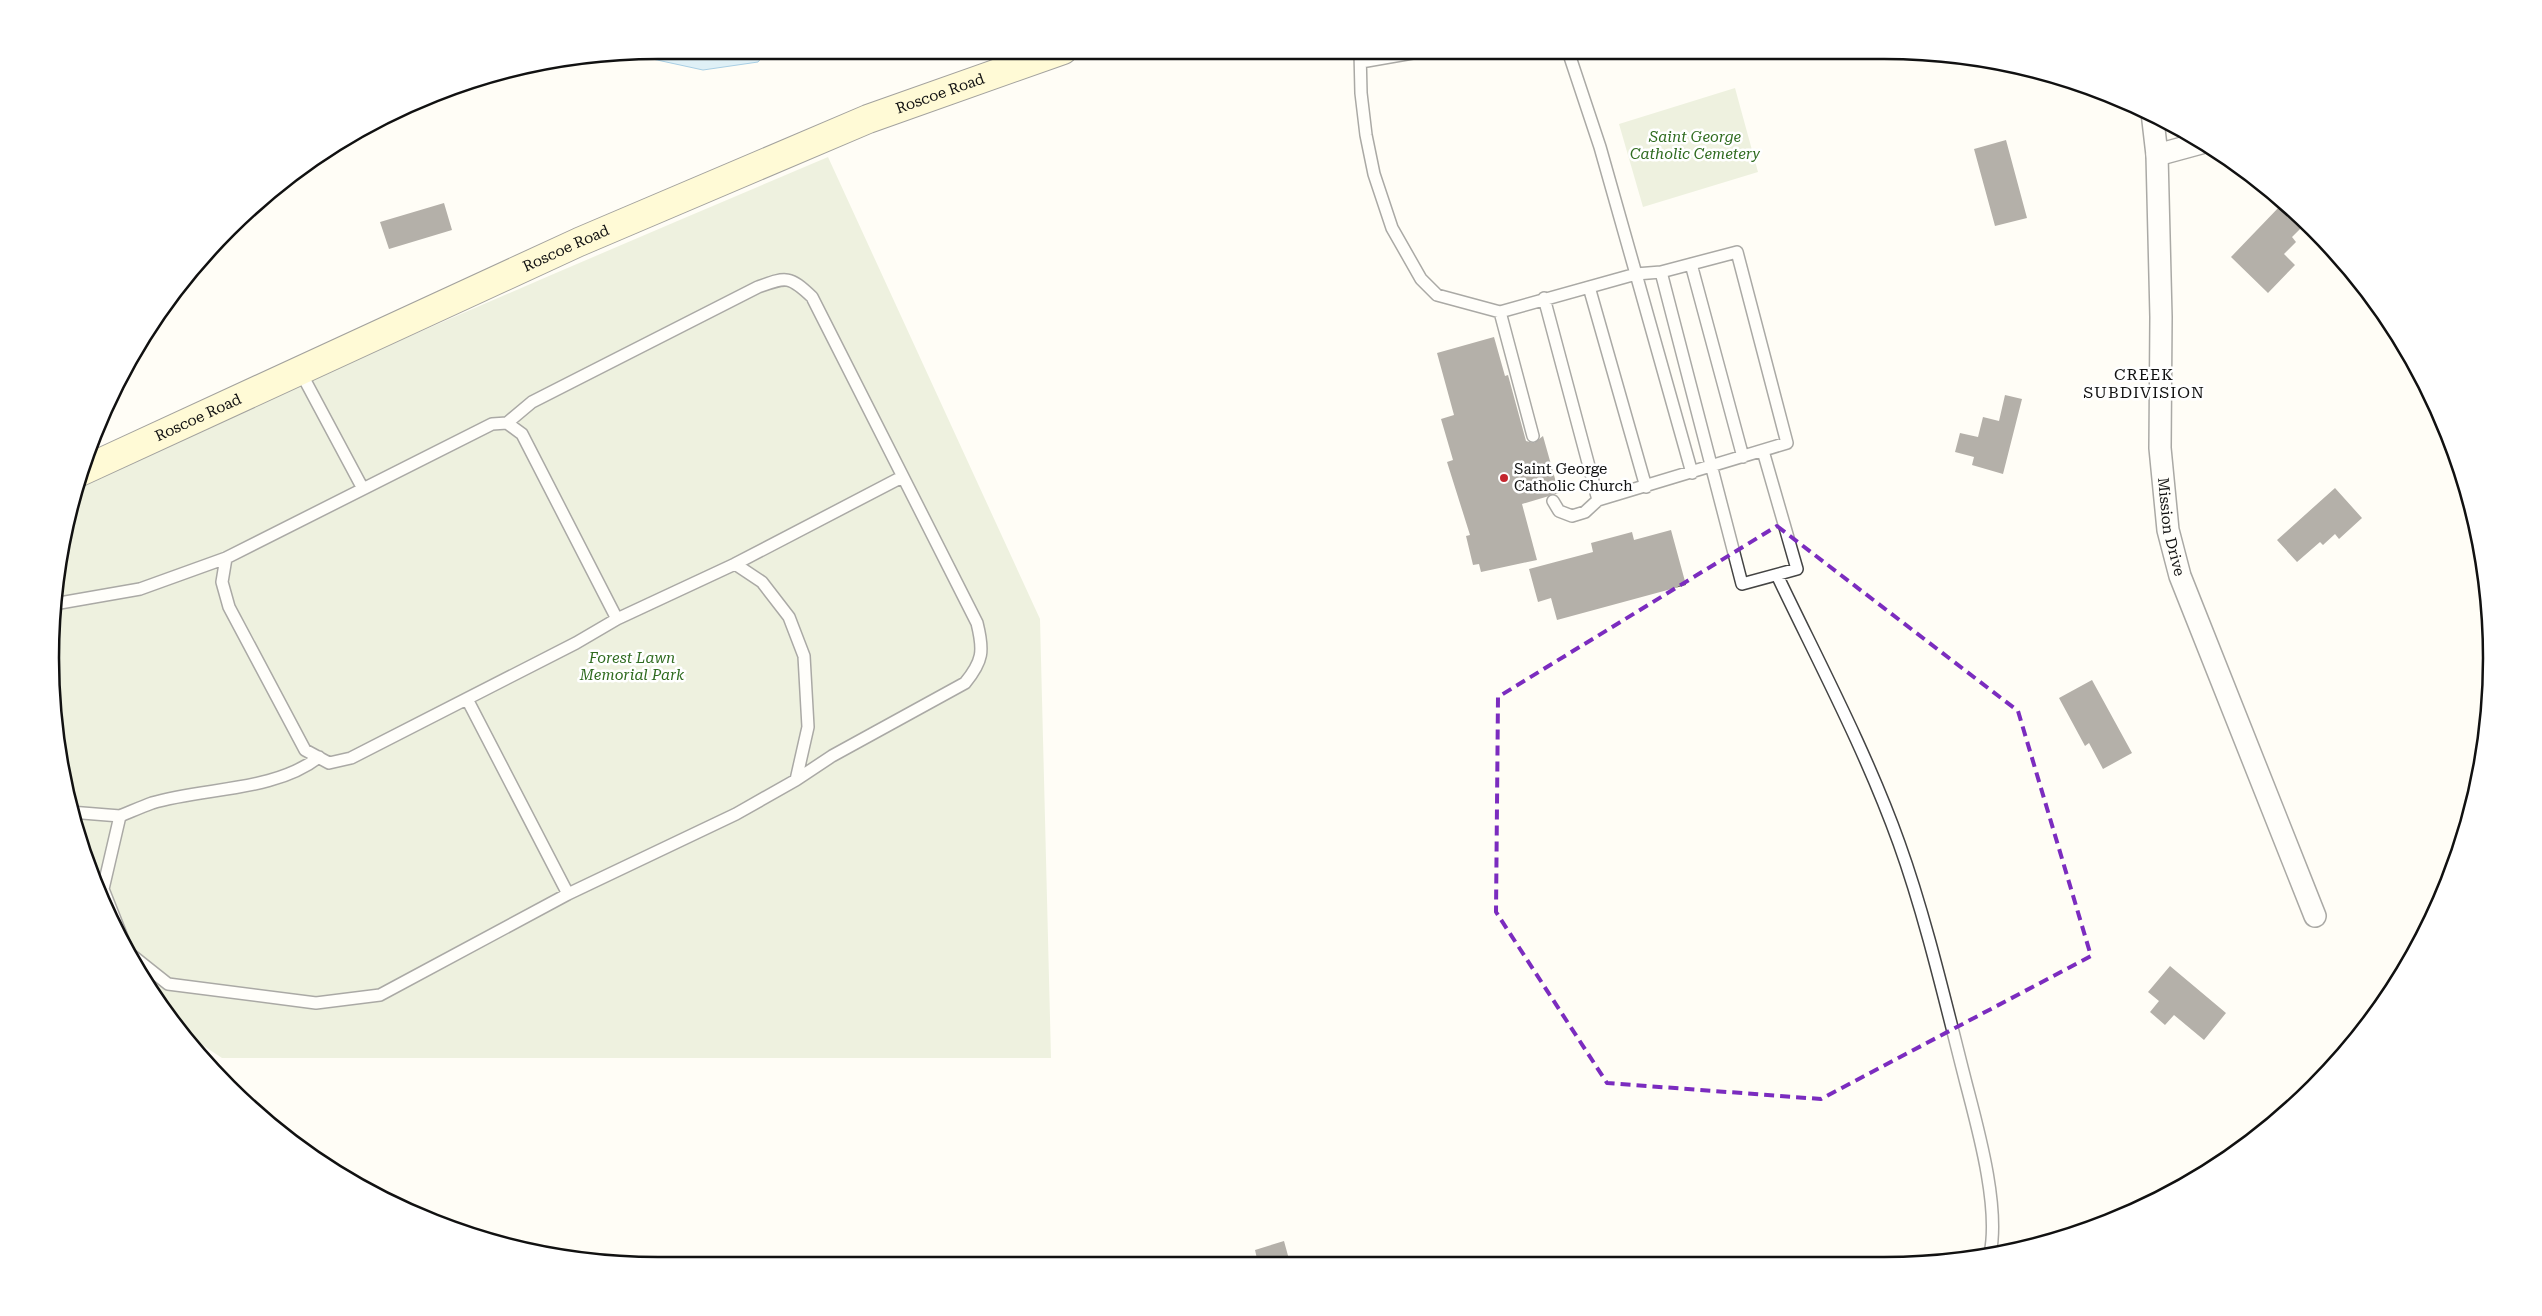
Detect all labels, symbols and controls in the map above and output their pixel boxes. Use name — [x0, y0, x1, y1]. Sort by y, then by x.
street label: Roscoe Road — [893, 69, 987, 117]
park label: Saint George Catholic Cemetery — [1630, 128, 1760, 163]
street label: Roscoe Road — [520, 221, 612, 276]
district label: CREEK SUBDIVISION — [2083, 365, 2205, 402]
street label: Roscoe Road — [152, 390, 244, 445]
place label: Saint George Catholic Church — [1514, 460, 1633, 495]
marker: Saint George Catholic Church — [1498, 472, 1510, 484]
street label: Mission Drive — [2154, 477, 2189, 578]
park label: Forest Lawn Memorial Park — [579, 649, 685, 684]

